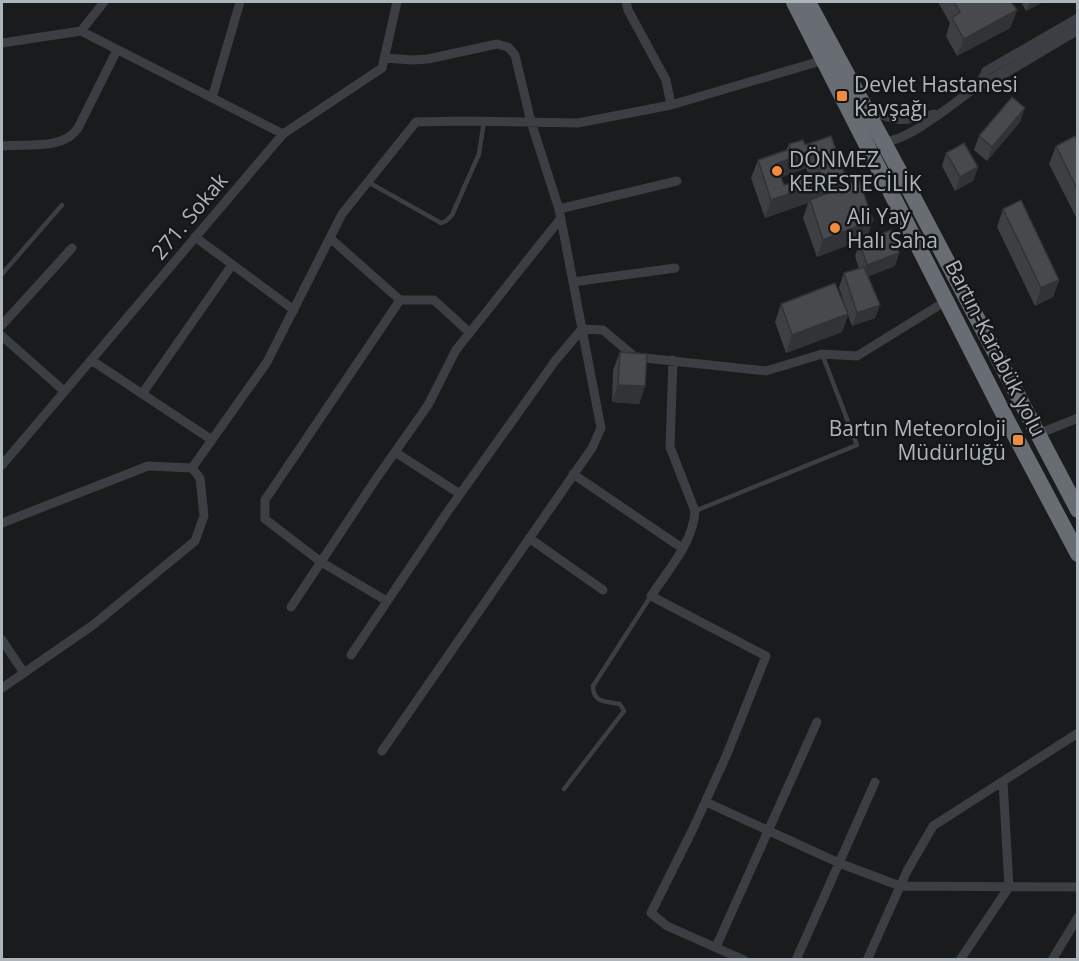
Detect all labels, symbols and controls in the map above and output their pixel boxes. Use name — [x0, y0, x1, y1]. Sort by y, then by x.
place label: Devlet Hastanesi Kavşağı — [854, 70, 1018, 122]
marker: Devlet Hastanesi Kavşağı — [835, 89, 849, 103]
place label: DÖNMEZ KERESTECİLİK — [789, 145, 922, 197]
marker: DÖNMEZ KERESTECİLİK — [770, 164, 784, 178]
street label: 271. Sokak — [145, 167, 233, 265]
place label: Ali Yay Halı Saha — [847, 202, 938, 254]
marker: Ali Yay Halı Saha — [828, 221, 842, 235]
street label: Bartın-Karabük yolu — [939, 255, 1053, 441]
place label: Bartın Meteoroloji Müdürlüğü — [829, 414, 1006, 466]
marker: Bartın Meteoroloji Müdürlüğü — [1011, 433, 1025, 447]

